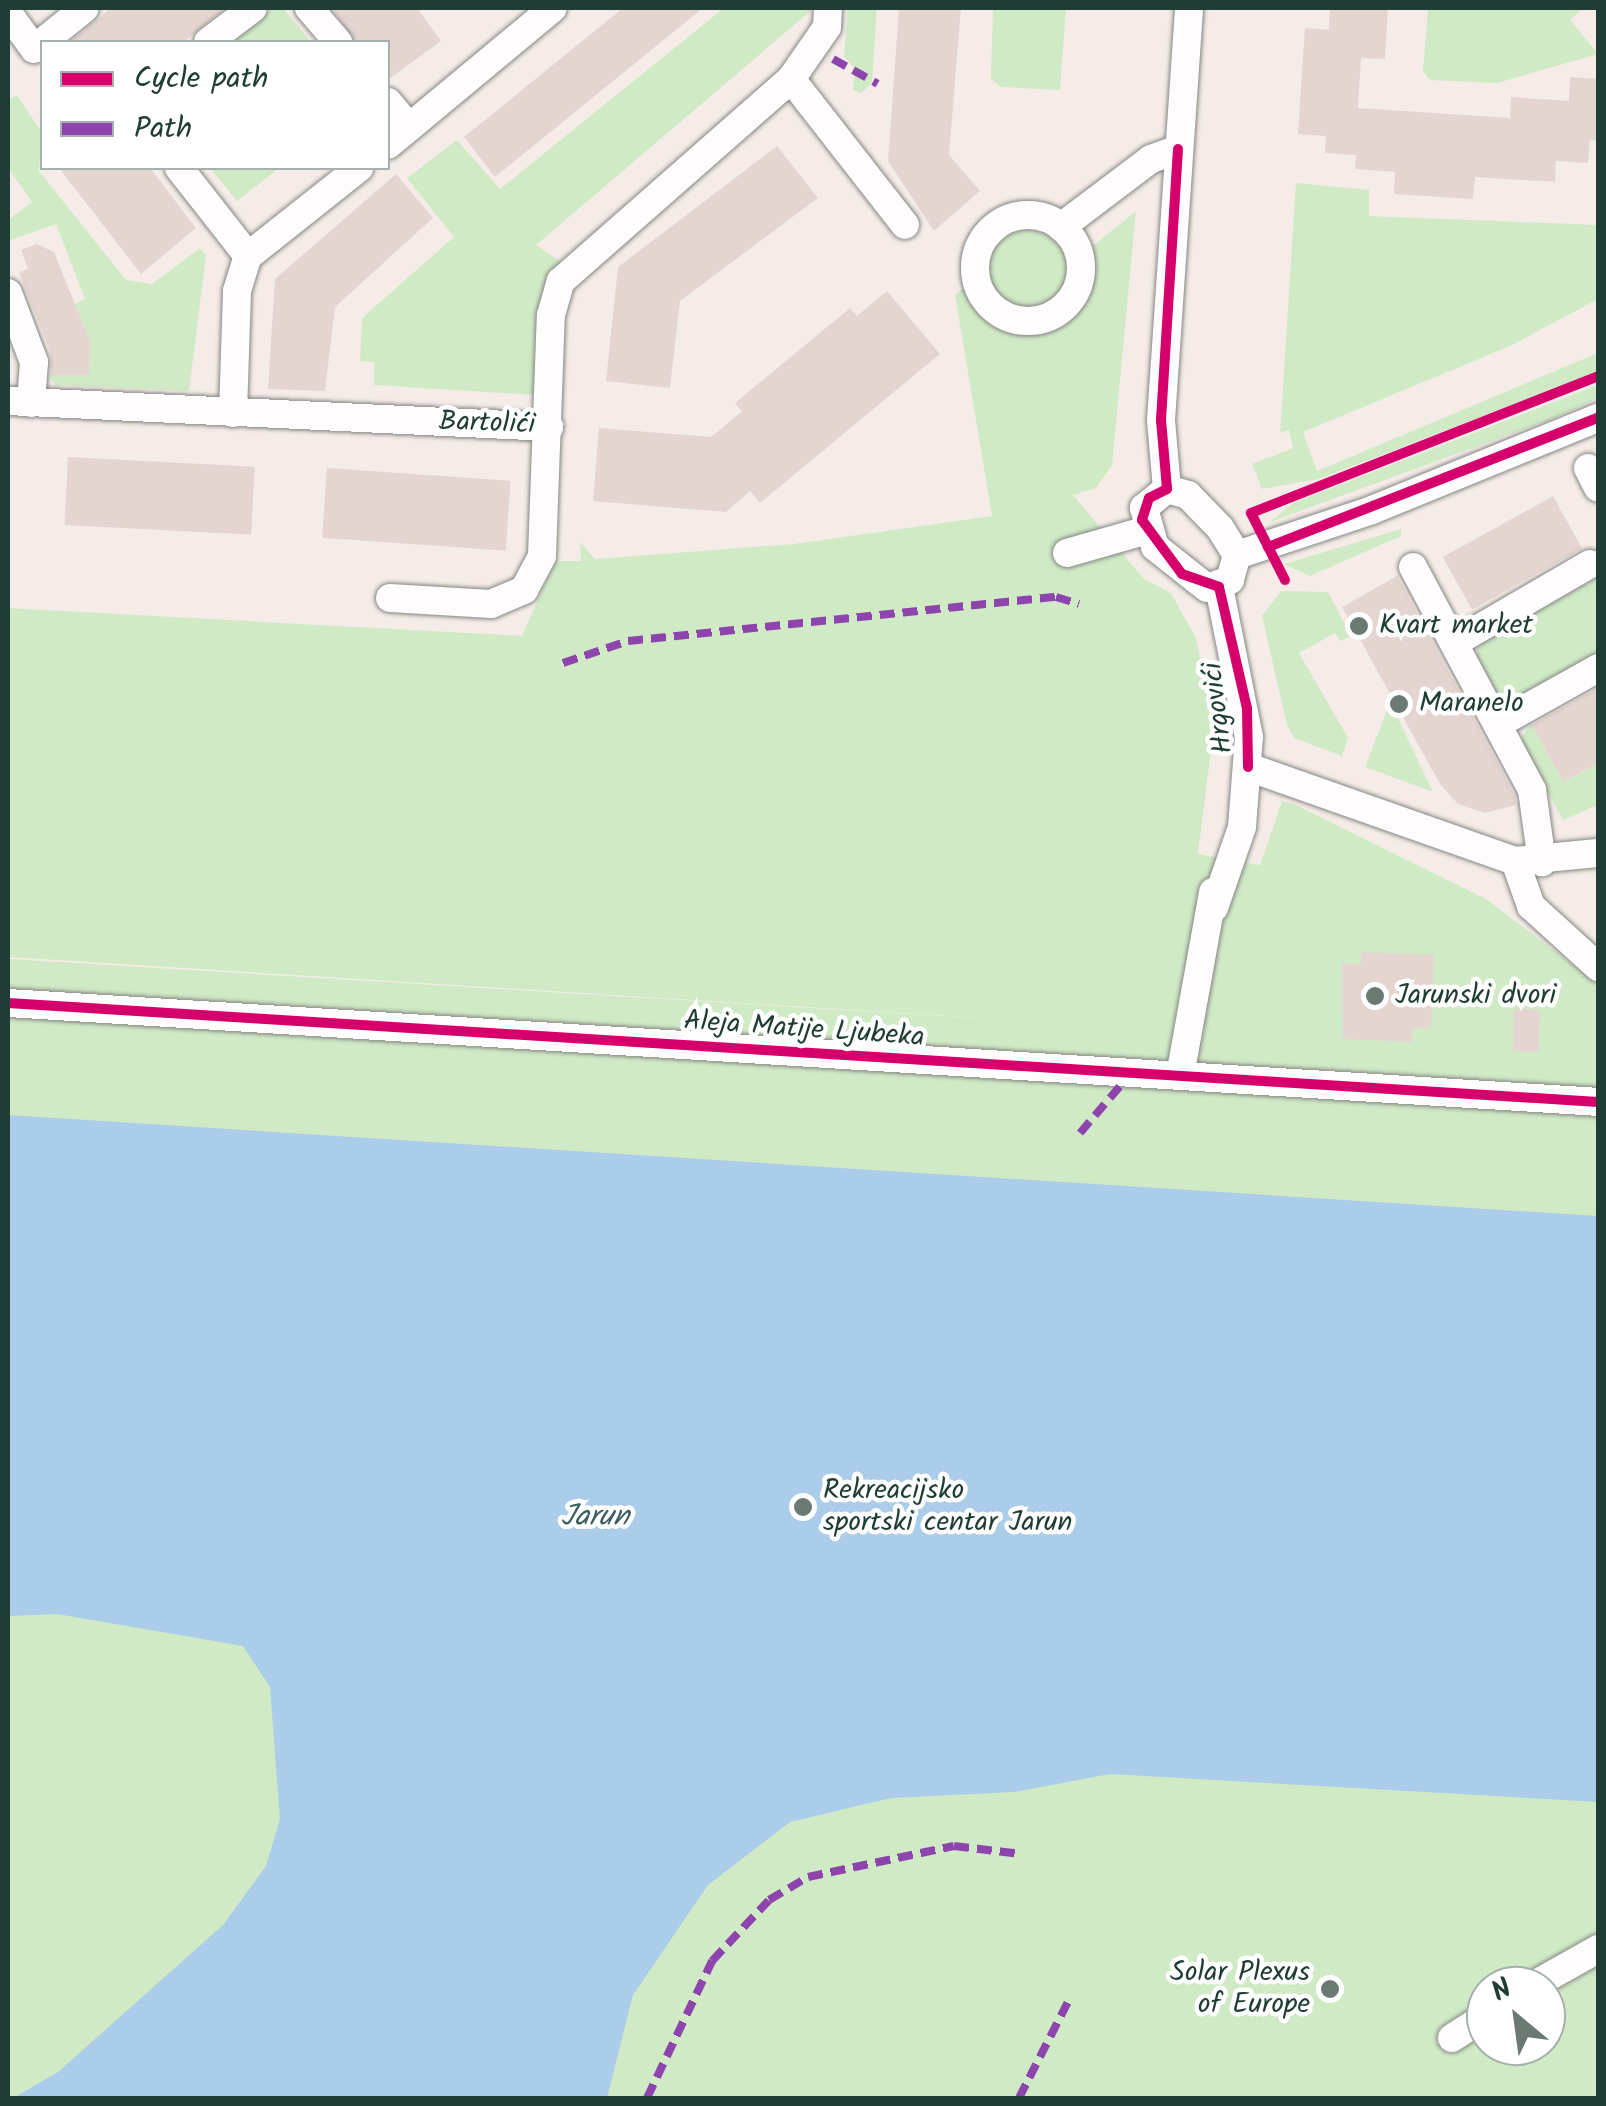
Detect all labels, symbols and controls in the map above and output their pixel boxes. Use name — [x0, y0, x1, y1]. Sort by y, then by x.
legend — [40, 40, 390, 170]
text: Cycle path — [134, 55, 268, 103]
text: Path — [134, 105, 192, 153]
street label: Bartolići — [438, 406, 536, 442]
place label: Kvart market — [1379, 609, 1533, 643]
marker: Kvart market — [1348, 615, 1370, 637]
street label: Hrgovići — [1197, 660, 1241, 756]
place label: Maranelo — [1419, 687, 1524, 721]
marker: Maranelo — [1388, 693, 1410, 715]
place label: Jarunski dvori — [1395, 979, 1556, 1013]
marker: Jarunski dvori — [1364, 985, 1386, 1007]
street label: Aleja Matije Ljubeka — [683, 1005, 925, 1055]
place label: Rekreacijsko sportski centar Jarun — [823, 1474, 1072, 1540]
marker: Rekreacijsko sportski centar Jarun — [792, 1496, 814, 1518]
water label: Jarun — [561, 1499, 629, 1535]
place label: Solar Plexus of Europe — [1170, 1956, 1310, 2022]
north arrow — [1466, 1966, 1566, 2066]
text: N — [1484, 1967, 1521, 2015]
marker: Solar Plexus of Europe — [1319, 1978, 1341, 2000]

